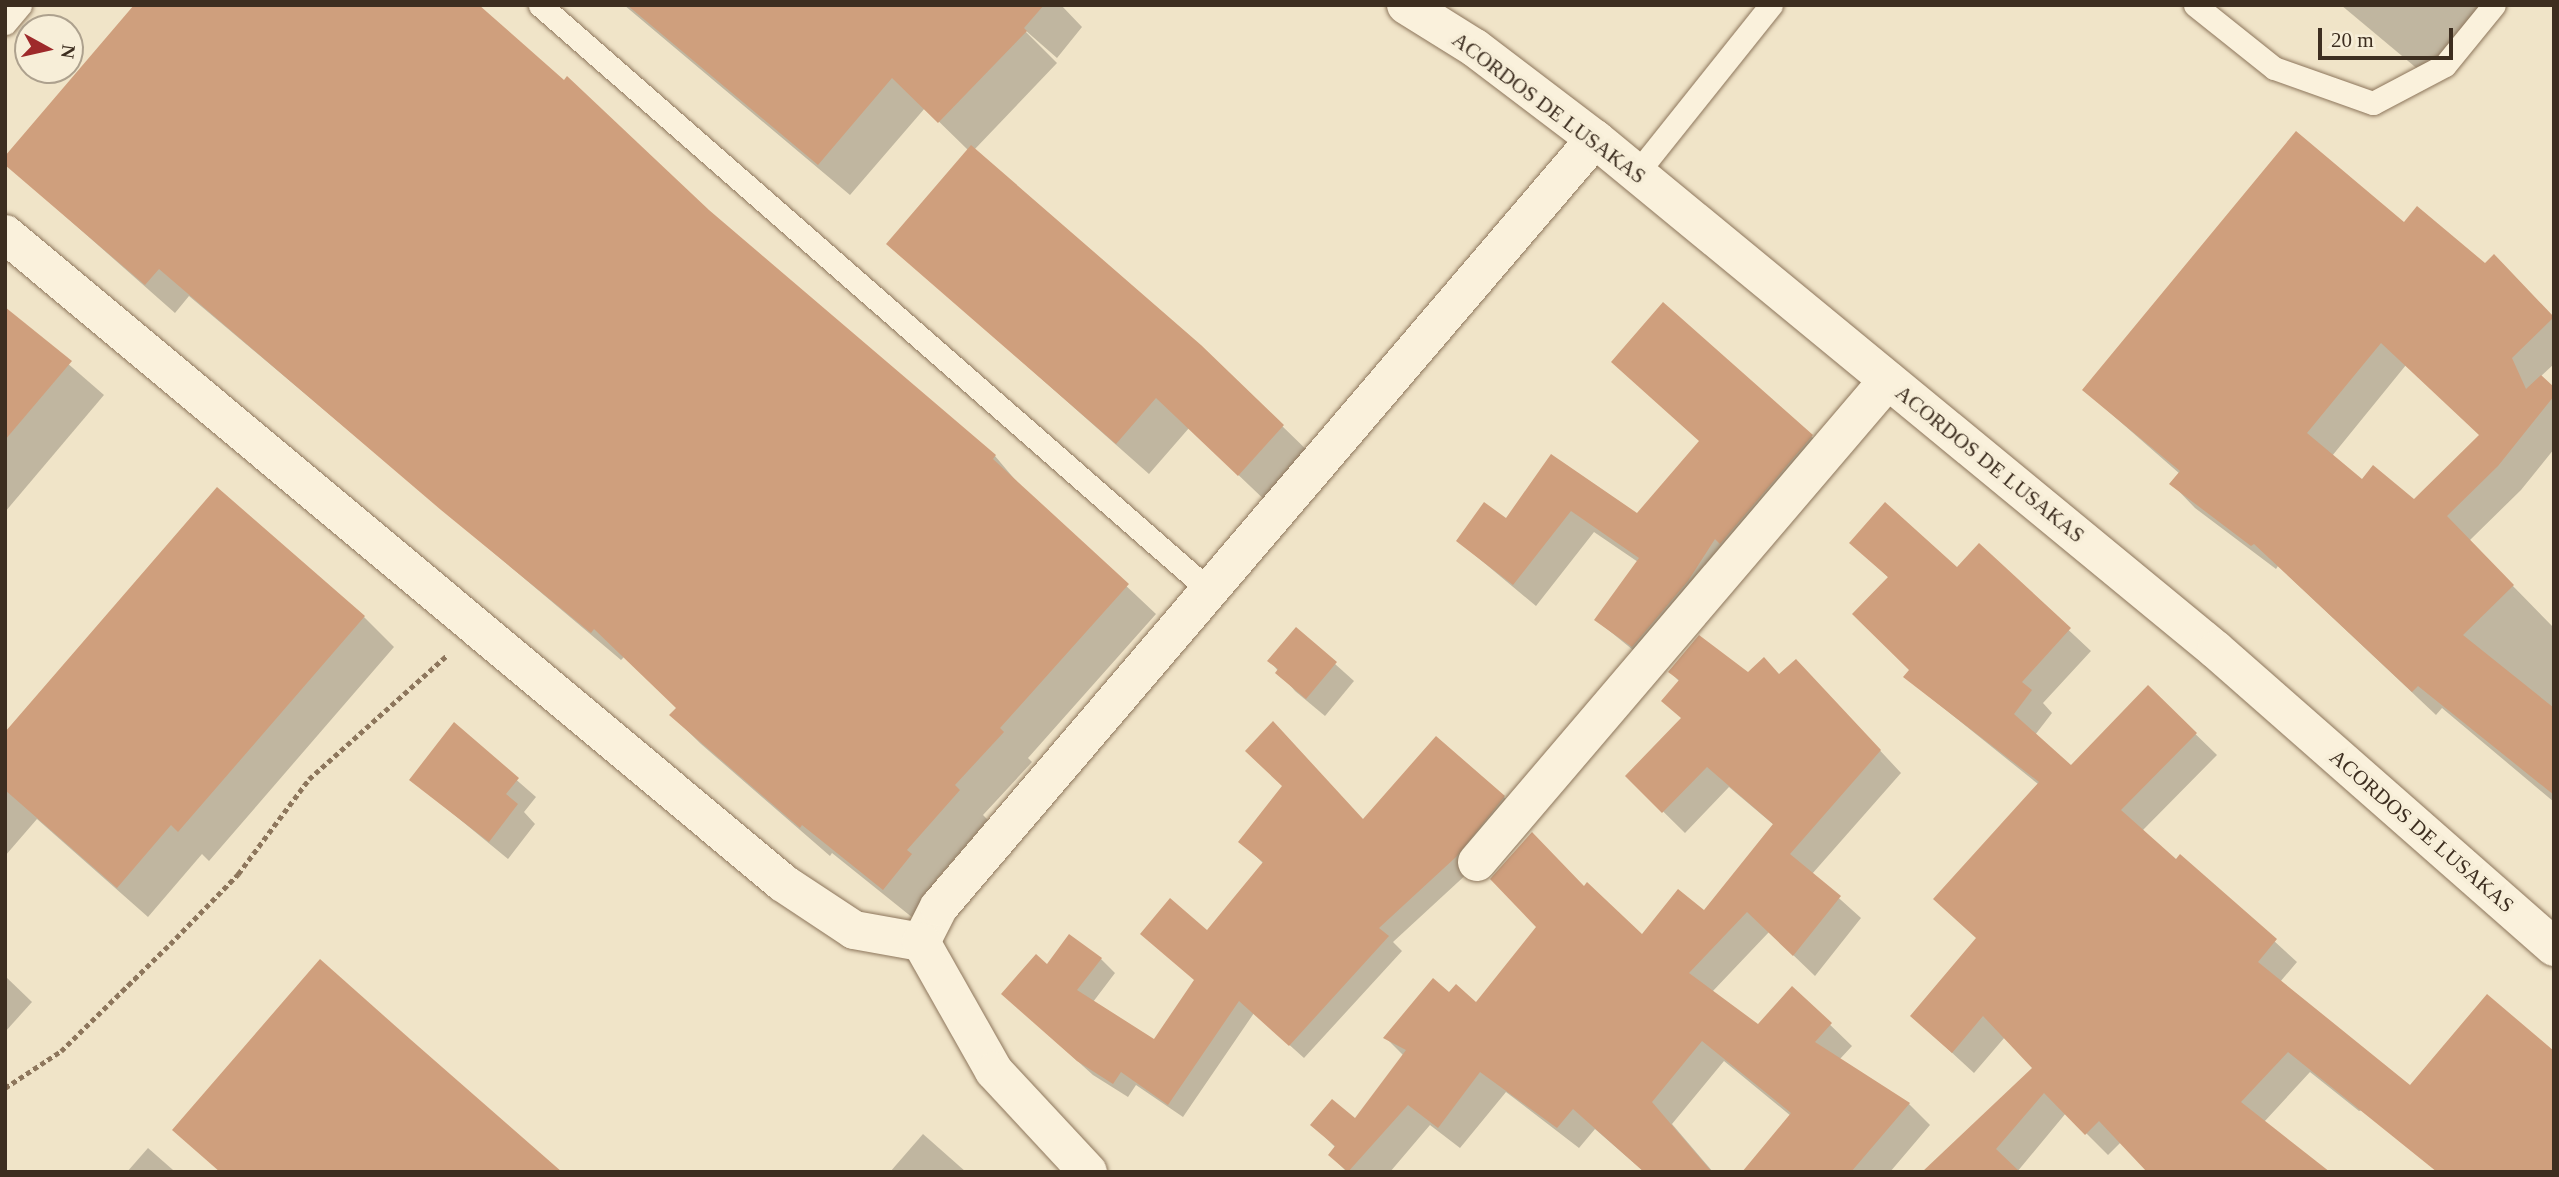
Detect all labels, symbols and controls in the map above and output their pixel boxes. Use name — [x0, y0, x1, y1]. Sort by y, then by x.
north arrow — [14, 14, 84, 84]
scale bar — [2321, 14, 2456, 58]
street label: ACORDOS DE LUSAKAS — [1447, 27, 1651, 189]
text: 20 m — [2331, 28, 2374, 52]
text: N — [57, 43, 80, 60]
street label: ACORDOS DE LUSAKAS — [1890, 380, 2090, 548]
street label: ACORDOS DE LUSAKAS — [2325, 744, 2519, 918]

